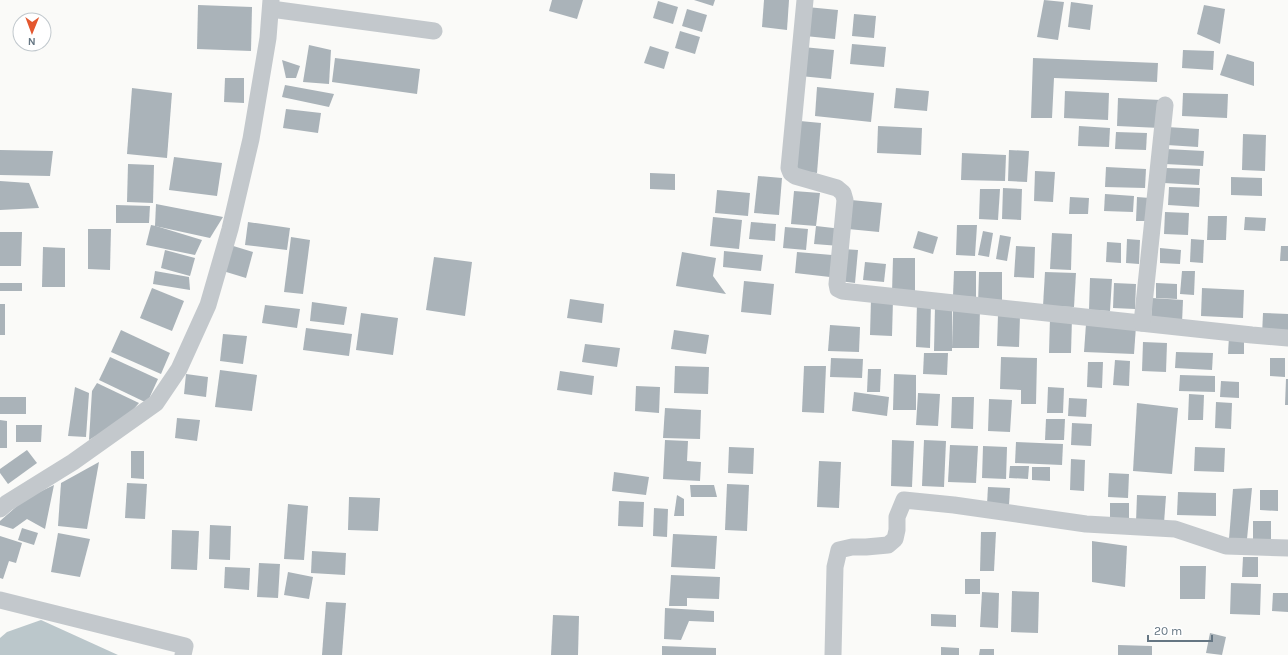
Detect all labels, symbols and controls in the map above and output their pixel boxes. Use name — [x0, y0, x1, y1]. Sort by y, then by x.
north arrow — [12, 12, 52, 52]
text: N — [28, 35, 36, 48]
scale bar — [1148, 617, 1212, 643]
text: 20 m — [1154, 624, 1182, 638]

